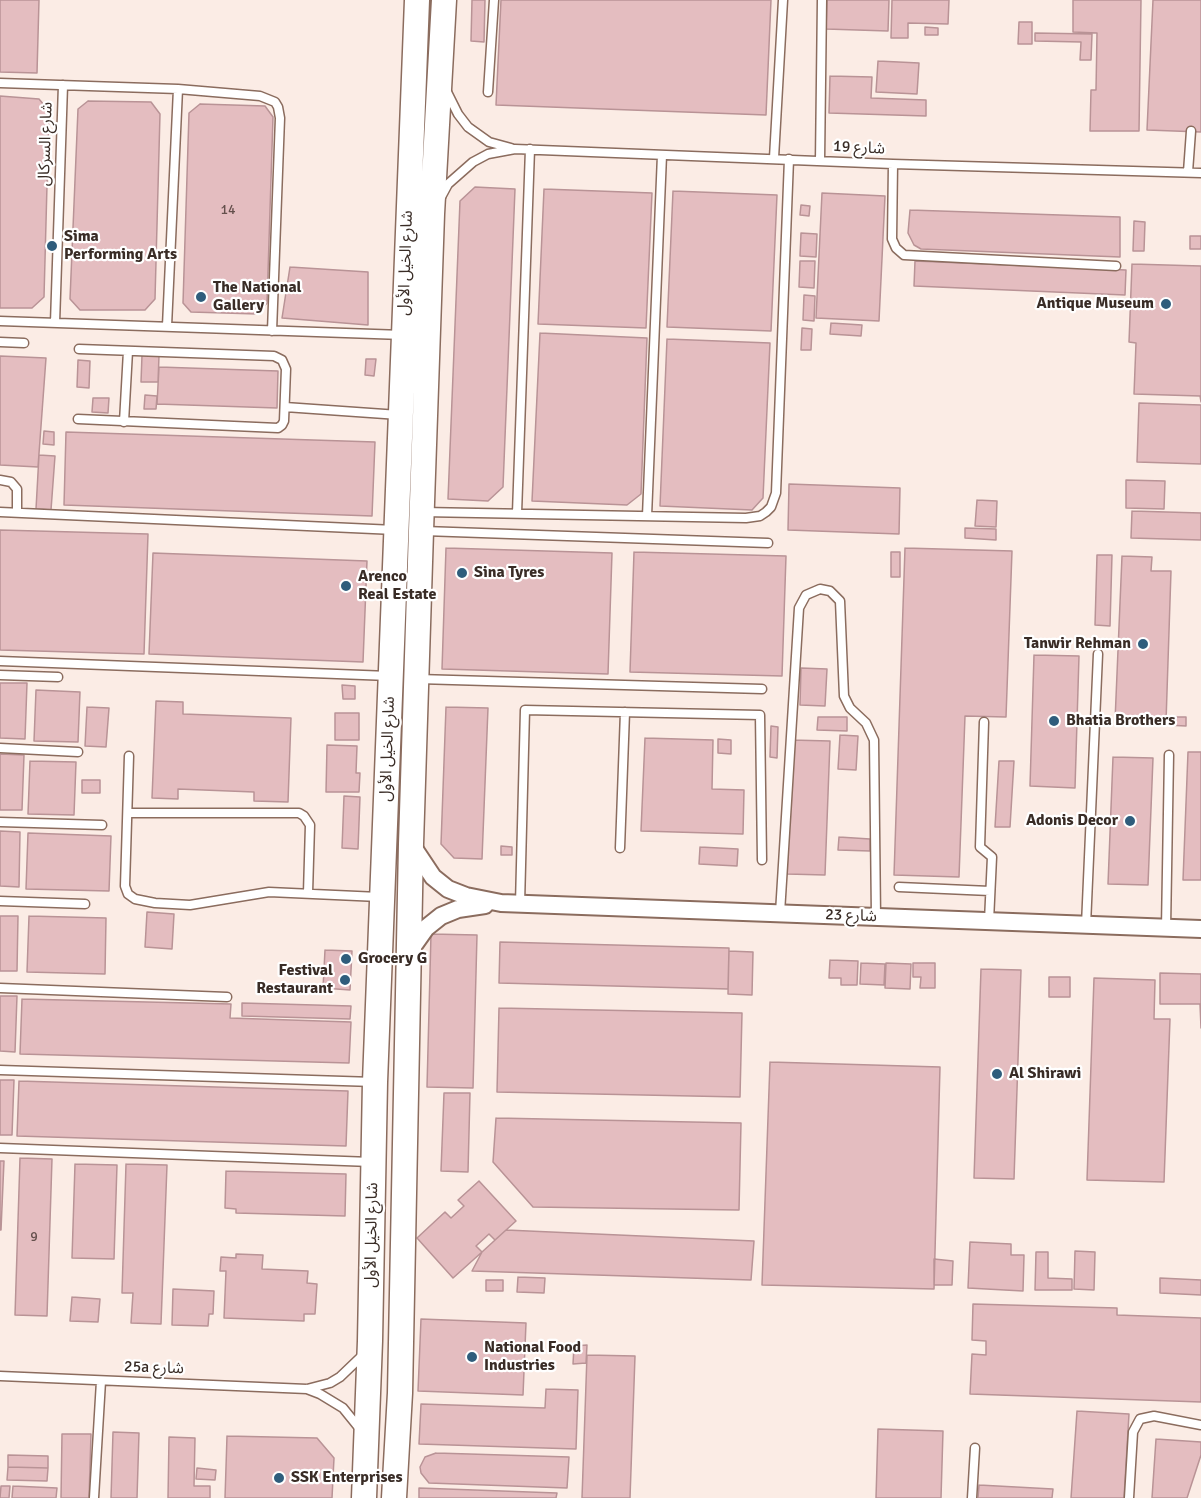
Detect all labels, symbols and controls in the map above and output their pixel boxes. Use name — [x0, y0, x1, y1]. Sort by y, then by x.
street label: شارع السركال — [35, 102, 57, 186]
street label: شارع 19 — [833, 137, 885, 159]
house number: 14 — [220, 202, 236, 218]
street label: شارع الخيل الأول — [395, 210, 417, 316]
place label: Sima Performing Arts — [64, 227, 177, 265]
marker: Sima Performing Arts — [45, 239, 59, 253]
place label: The National Gallery — [213, 278, 302, 316]
marker: The National Gallery — [194, 290, 208, 304]
place label: Antique Museum — [1037, 294, 1154, 314]
marker: Antique Museum — [1159, 297, 1173, 311]
place label: Sina Tyres — [474, 563, 544, 583]
marker: Sina Tyres — [455, 566, 469, 580]
place label: Arenco Real Estate — [358, 567, 436, 605]
marker: Arenco Real Estate — [339, 579, 353, 593]
place label: Tanwir Rehman — [1024, 634, 1131, 654]
marker: Tanwir Rehman — [1136, 637, 1150, 651]
street label: شارع الخيل الأول — [377, 696, 399, 802]
place label: Bhatia Brothers — [1066, 711, 1175, 731]
marker: Bhatia Brothers — [1047, 714, 1061, 728]
place label: Adonis Decor — [1026, 811, 1118, 831]
marker: Adonis Decor — [1123, 814, 1137, 828]
street label: شارع 23 — [825, 905, 877, 927]
place label: Grocery G — [358, 949, 427, 969]
marker: Grocery G — [339, 952, 353, 966]
place label: Festival Restaurant — [256, 961, 333, 999]
marker: Festival Restaurant — [338, 973, 352, 987]
place label: Al Shirawi — [1009, 1064, 1081, 1084]
marker: Al Shirawi — [990, 1067, 1004, 1081]
street label: شارع الخيل الأول — [361, 1182, 383, 1288]
house number: 9 — [30, 1229, 38, 1245]
place label: National Food Industries — [484, 1338, 581, 1376]
marker: National Food Industries — [465, 1350, 479, 1364]
street label: 25a شارع — [124, 1357, 184, 1379]
place label: SSK Enterprises — [291, 1468, 403, 1488]
marker: SSK Enterprises — [272, 1471, 286, 1485]

